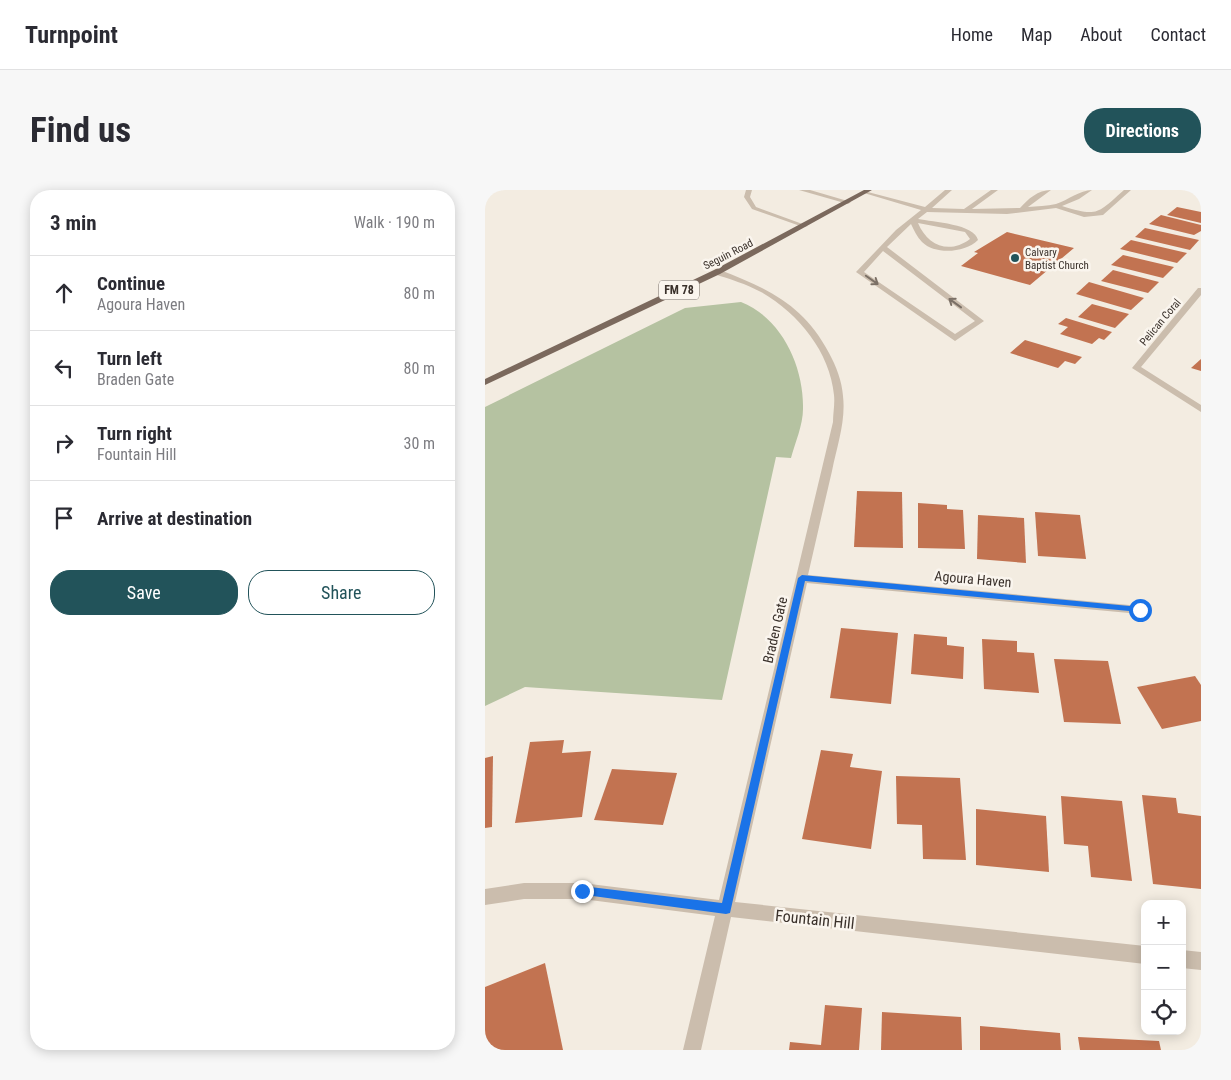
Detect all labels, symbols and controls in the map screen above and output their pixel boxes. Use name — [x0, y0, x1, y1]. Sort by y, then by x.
text: Turnpoint — [25, 21, 118, 49]
text: Home — [951, 24, 993, 45]
text: Map — [1021, 24, 1052, 45]
text: About — [1080, 24, 1122, 45]
text: Contact — [1150, 24, 1206, 45]
button: Directions — [1084, 108, 1201, 153]
text: Find us — [30, 110, 131, 151]
text: 3 min — [50, 211, 97, 235]
text: Walk · 190 m — [354, 213, 435, 232]
street label: Seguin Road — [701, 236, 755, 273]
place label: Calvary Baptist Church — [1025, 246, 1089, 272]
marker: Calvary Baptist Church — [1009, 252, 1021, 264]
text: Continue — [97, 272, 165, 295]
one-way arrow — [865, 275, 879, 285]
icon: ahead — [50, 279, 78, 307]
road number: FM 78 — [659, 280, 699, 300]
text: 80 m — [403, 284, 435, 303]
text: Agoura Haven — [97, 295, 185, 314]
street label: Pelican Coral — [1137, 296, 1184, 348]
one-way arrow — [948, 298, 962, 308]
text: Turn left — [97, 347, 162, 370]
icon: left — [50, 354, 78, 382]
text: 80 m — [403, 359, 435, 378]
text: Braden Gate — [97, 370, 174, 389]
text: Turn right — [97, 422, 172, 445]
icon: right — [50, 429, 78, 457]
text: 30 m — [403, 434, 435, 453]
text: Fountain Hill — [97, 445, 176, 464]
icon: arrive — [50, 504, 78, 532]
text: Arrive at destination — [97, 507, 252, 530]
street label: Agoura Haven — [934, 568, 1012, 590]
button: Save — [50, 570, 238, 615]
button: Share — [248, 570, 435, 615]
street label: Braden Gate — [760, 595, 790, 665]
route start — [1129, 599, 1152, 622]
route end — [571, 880, 594, 903]
map controls — [1141, 900, 1186, 1035]
button: + — [1141, 900, 1186, 945]
street label: Fountain Hill — [774, 906, 855, 933]
button: − — [1141, 945, 1186, 990]
button: locate — [1141, 990, 1186, 1035]

